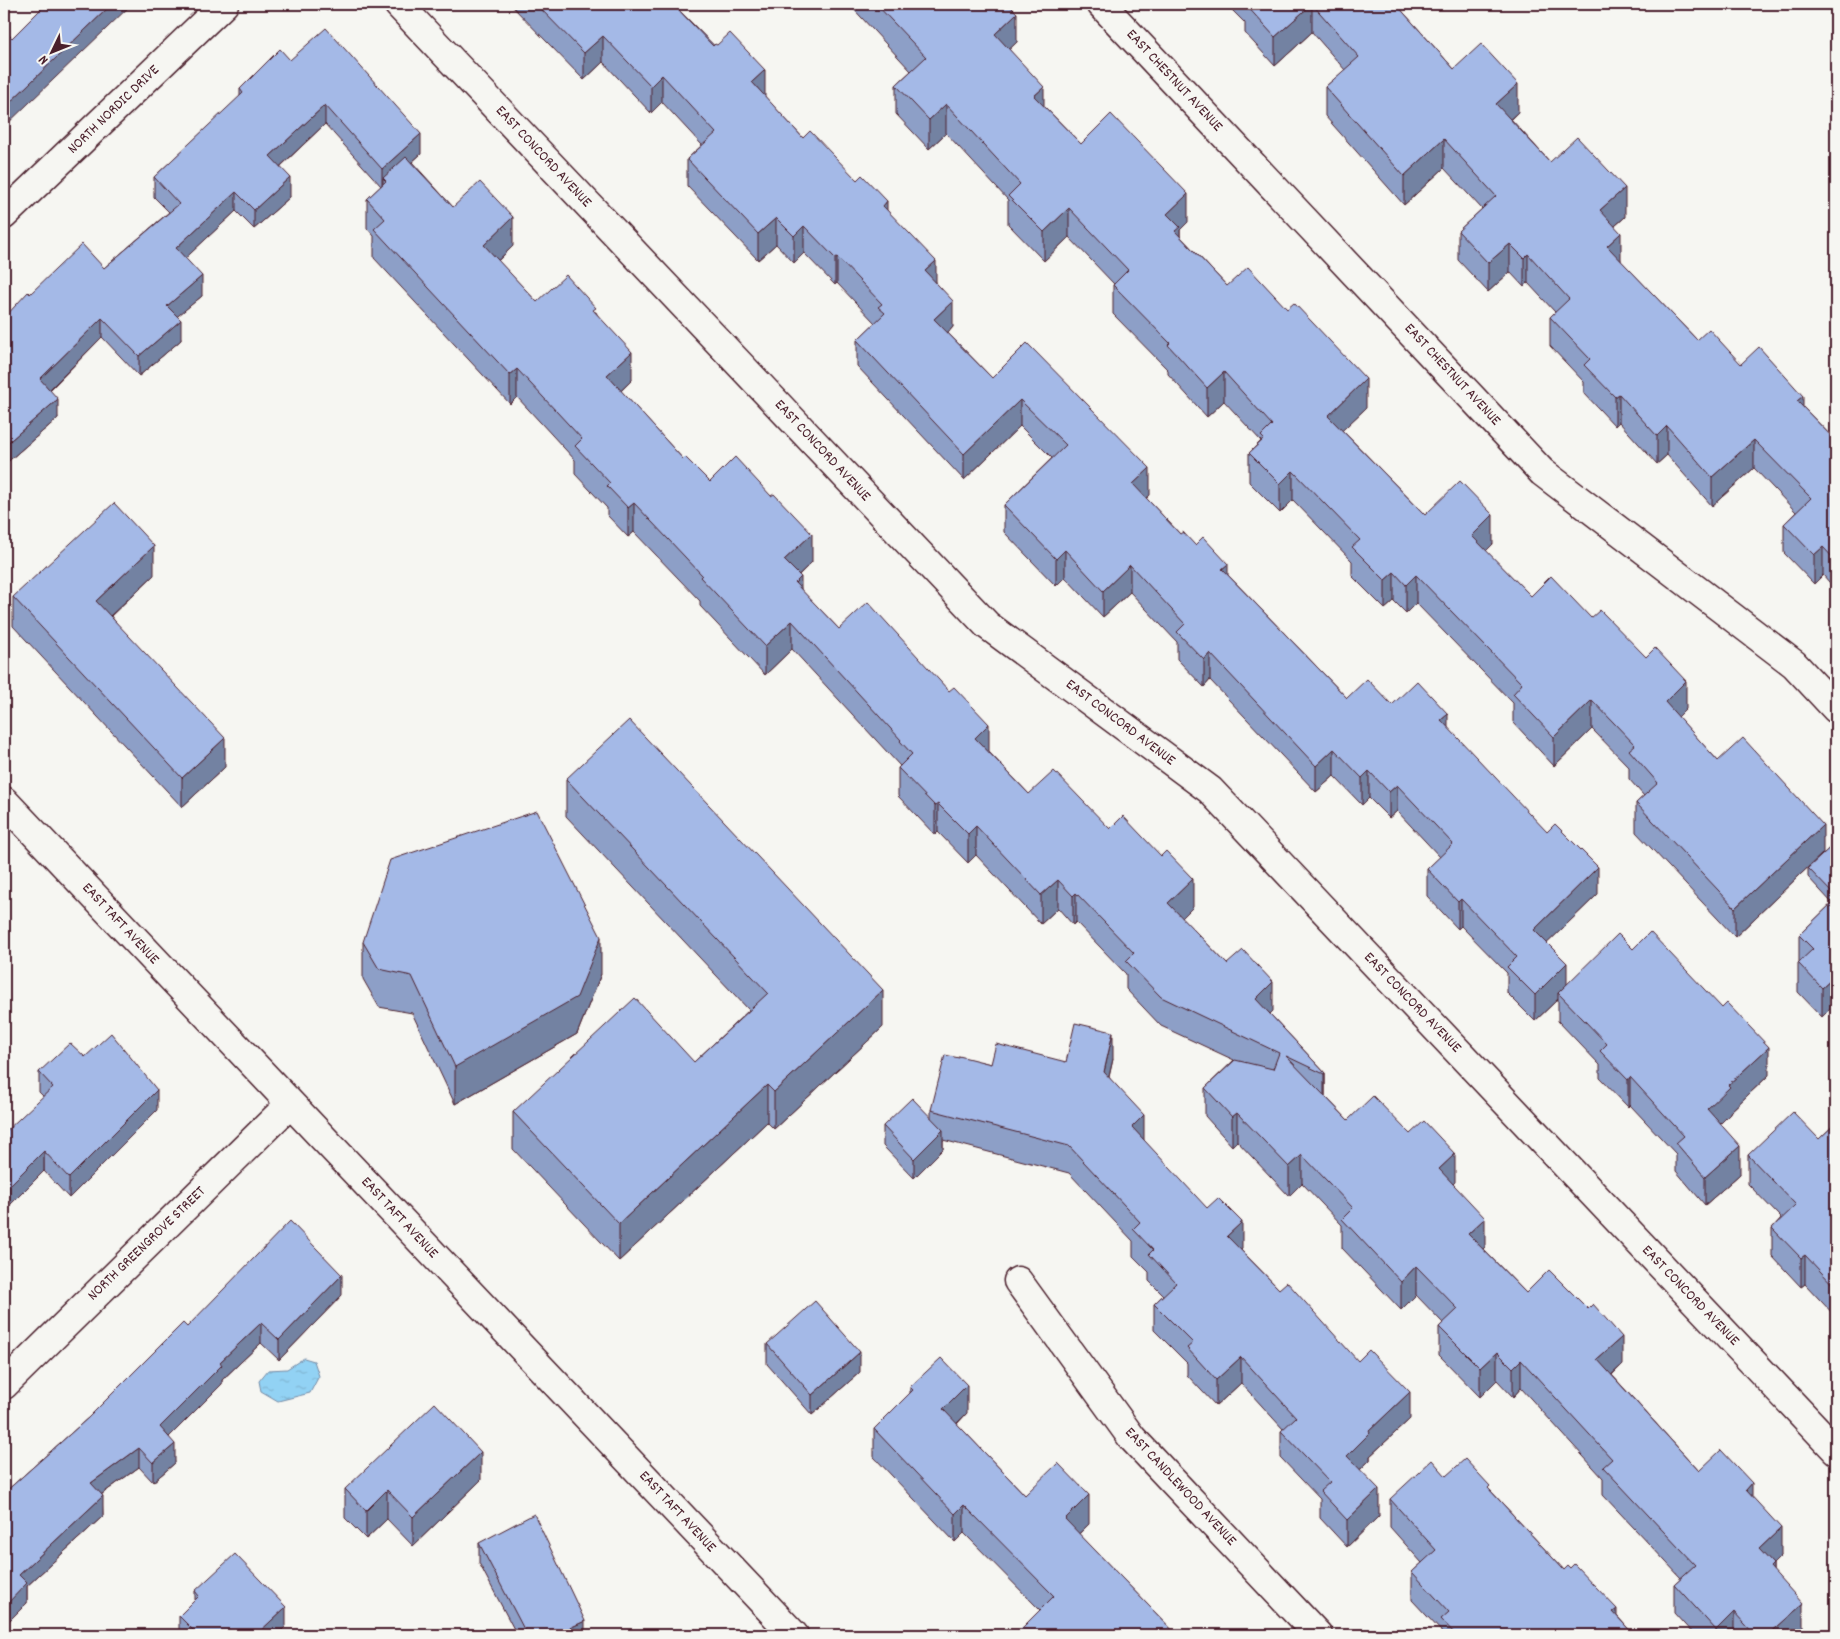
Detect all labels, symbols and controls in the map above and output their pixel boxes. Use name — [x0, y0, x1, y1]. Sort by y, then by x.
street label: EAST CHESTNUT AVENUE — [1120, 25, 1228, 137]
north arrow — [28, 28, 78, 78]
text: N — [34, 50, 54, 69]
street label: NORTH NORDIC DRIVE — [63, 60, 165, 160]
street label: EAST CONCORD AVENUE — [490, 101, 596, 213]
street label: EAST CHESTNUT AVENUE — [1398, 319, 1506, 431]
street label: EAST CONCORD AVENUE — [769, 395, 875, 507]
street label: EAST CONCORD AVENUE — [1060, 674, 1180, 772]
street label: EAST TAFT AVENUE — [76, 878, 164, 970]
street label: EAST CONCORD AVENUE — [1358, 948, 1466, 1058]
street label: EAST TAFT AVENUE — [355, 1172, 443, 1264]
street label: NORTH GREENGROVE STREET — [83, 1182, 211, 1306]
street label: EAST CONCORD AVENUE — [1636, 1241, 1744, 1351]
street label: EAST CANDLEWOOD AVENUE — [1119, 1423, 1241, 1551]
street label: EAST TAFT AVENUE — [633, 1466, 721, 1558]

